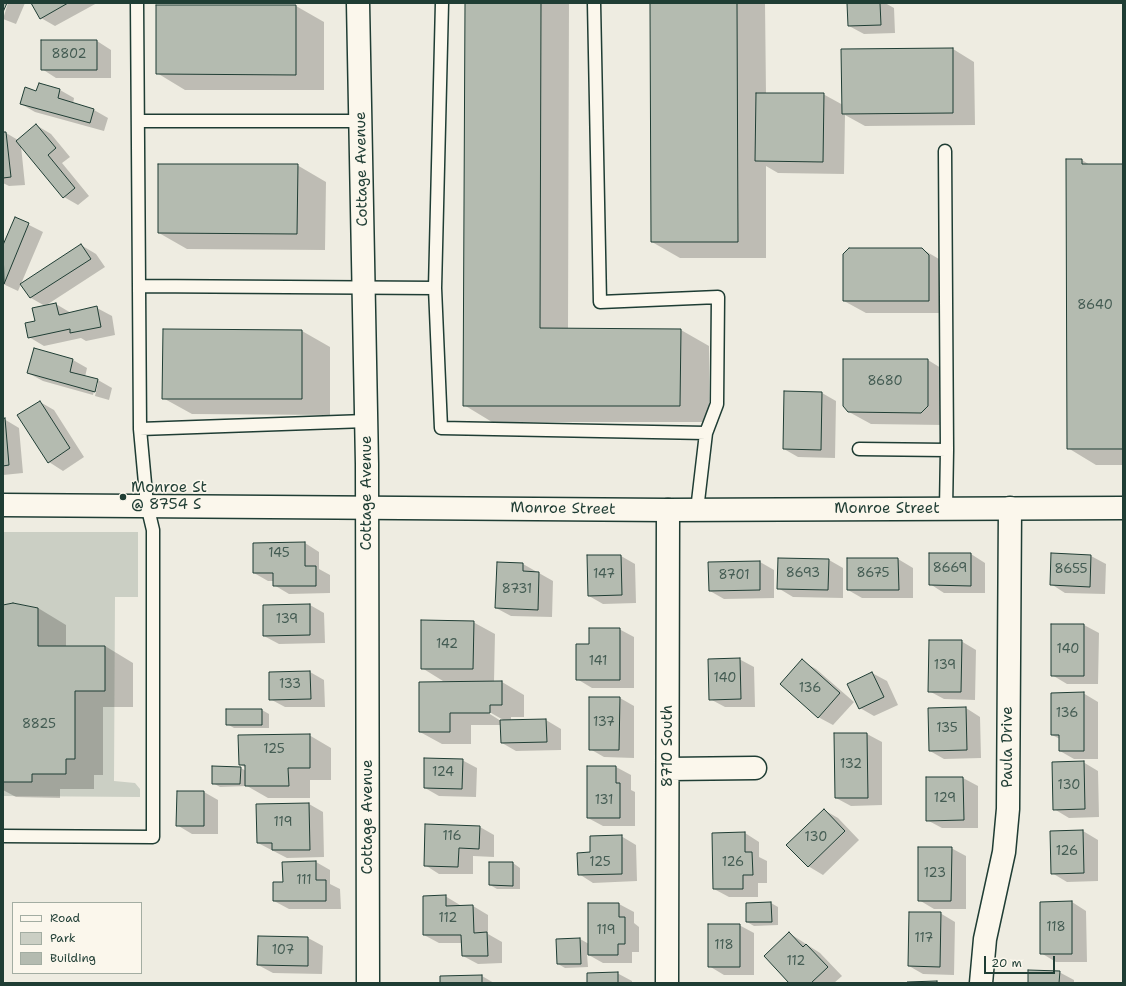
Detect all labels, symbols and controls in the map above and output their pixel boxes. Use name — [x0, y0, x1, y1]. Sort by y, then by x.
house number: 8802 — [51, 47, 87, 63]
street label: Cottage Avenue — [352, 111, 372, 227]
house number: 8640 — [1077, 298, 1113, 314]
house number: 8680 — [867, 374, 903, 390]
street label: Cottage Avenue — [358, 435, 376, 551]
place label: Monroe St @ 8754 S — [131, 479, 207, 514]
marker: Monroe St @ 8754 S — [118, 492, 128, 502]
street label: Monroe Street — [510, 499, 616, 519]
street label: Monroe Street — [834, 500, 940, 518]
house number: 145 — [268, 546, 290, 562]
house number: 8669 — [933, 561, 967, 577]
house number: 8655 — [1055, 562, 1087, 578]
house number: 8693 — [786, 566, 820, 582]
house number: 8675 — [857, 566, 889, 582]
house number: 147 — [593, 567, 615, 583]
house number: 8701 — [718, 568, 750, 584]
house number: 8731 — [502, 582, 532, 598]
house number: 139 — [276, 612, 298, 628]
house number: 142 — [436, 637, 458, 653]
house number: 140 — [1057, 642, 1079, 658]
house number: 141 — [589, 654, 607, 670]
house number: 139 — [934, 658, 956, 674]
house number: 140 — [714, 671, 736, 687]
house number: 133 — [279, 677, 301, 693]
house number: 136 — [799, 681, 821, 697]
street label: 8710 South — [659, 705, 677, 787]
street label: Paula Drive — [999, 706, 1017, 788]
house number: 136 — [1056, 706, 1078, 722]
house number: 137 — [593, 715, 615, 731]
house number: 8825 — [22, 717, 56, 733]
house number: 135 — [936, 721, 958, 737]
house number: 125 — [263, 742, 285, 758]
house number: 132 — [840, 757, 862, 773]
street label: Cottage Avenue — [359, 759, 377, 875]
house number: 124 — [432, 765, 454, 781]
house number: 130 — [1058, 778, 1080, 794]
house number: 129 — [934, 791, 956, 807]
house number: 131 — [595, 793, 613, 809]
house number: 119 — [273, 815, 293, 831]
house number: 116 — [442, 829, 462, 845]
house number: 130 — [805, 830, 827, 846]
house number: 126 — [1056, 844, 1078, 860]
house number: 125 — [589, 855, 611, 871]
house number: 126 — [722, 855, 744, 871]
house number: 123 — [924, 866, 946, 882]
house number: 111 — [296, 873, 312, 889]
legend — [12, 902, 142, 974]
text: Road — [50, 910, 80, 926]
house number: 112 — [439, 911, 457, 927]
house number: 118 — [1046, 920, 1066, 936]
house number: 119 — [596, 923, 616, 939]
text: Park — [50, 930, 76, 946]
house number: 117 — [915, 931, 933, 947]
house number: 118 — [714, 938, 734, 954]
house number: 107 — [272, 943, 294, 959]
scale bar — [986, 948, 1057, 974]
text: Building — [50, 950, 96, 966]
house number: 112 — [787, 954, 805, 970]
text: 20 m — [991, 955, 1022, 971]

